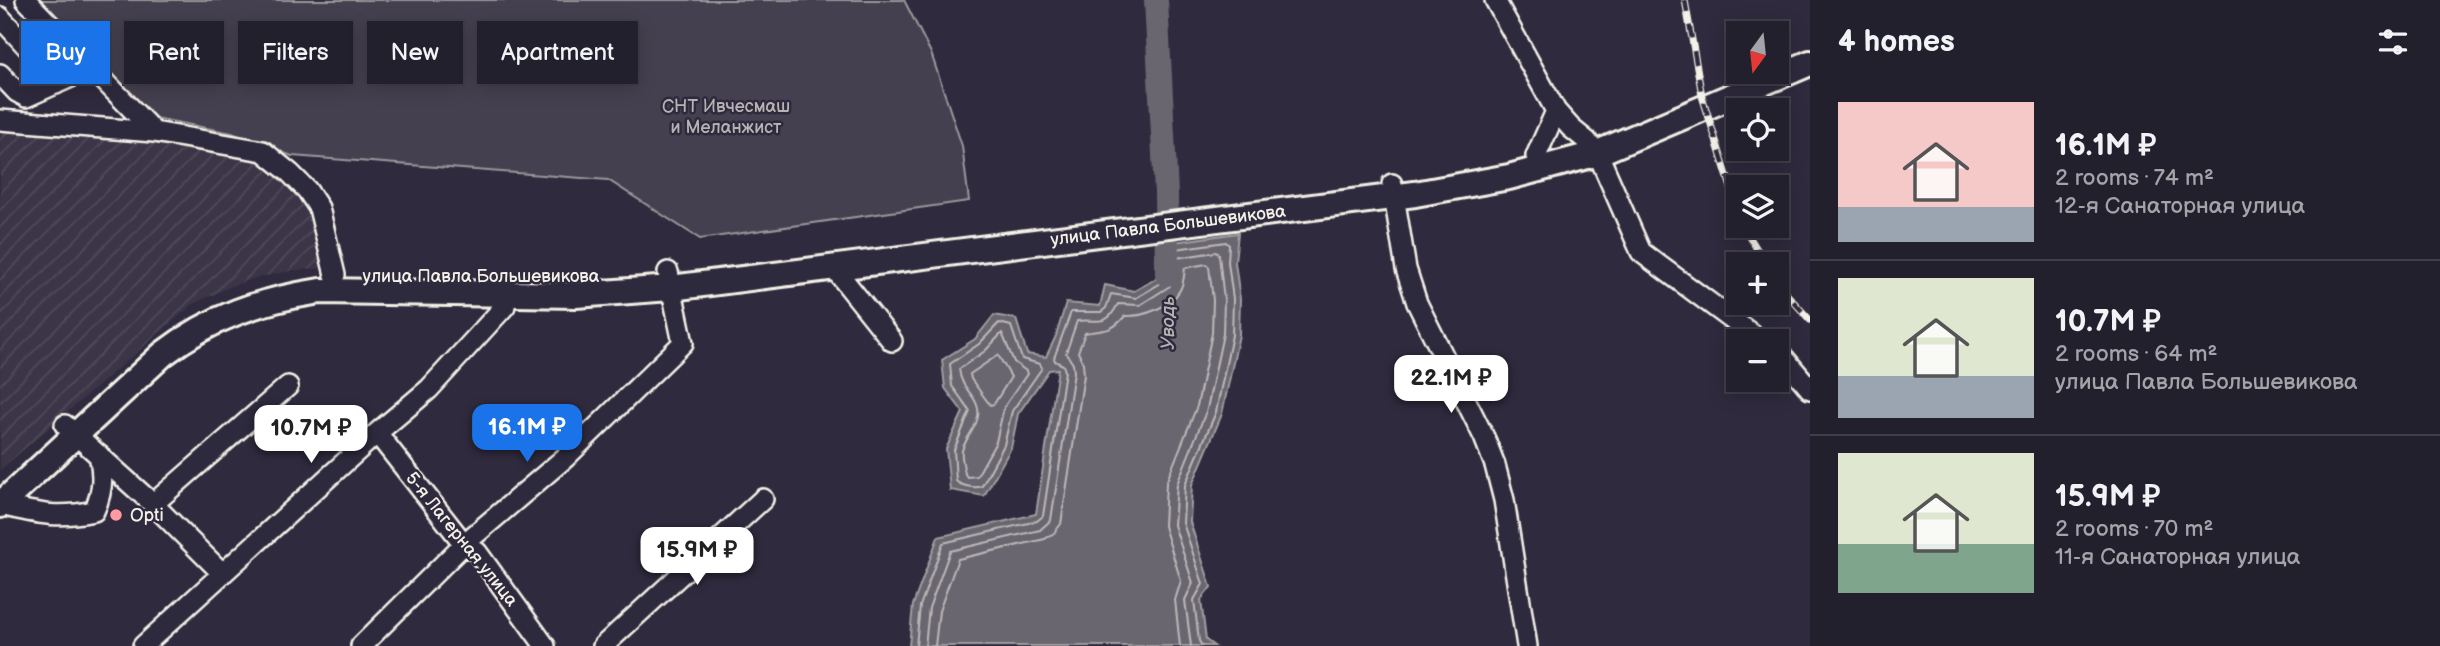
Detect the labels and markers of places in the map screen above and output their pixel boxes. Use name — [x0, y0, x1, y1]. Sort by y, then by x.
pin: 22.1M ₽ — [1386, 356, 1516, 415]
pin: 16.1M ₽ — [462, 405, 592, 464]
pin: 10.7M ₽ — [246, 406, 376, 465]
place label: Opti — [130, 505, 164, 526]
marker: Opti — [108, 507, 124, 523]
pin: 15.9M ₽ — [632, 528, 762, 587]

